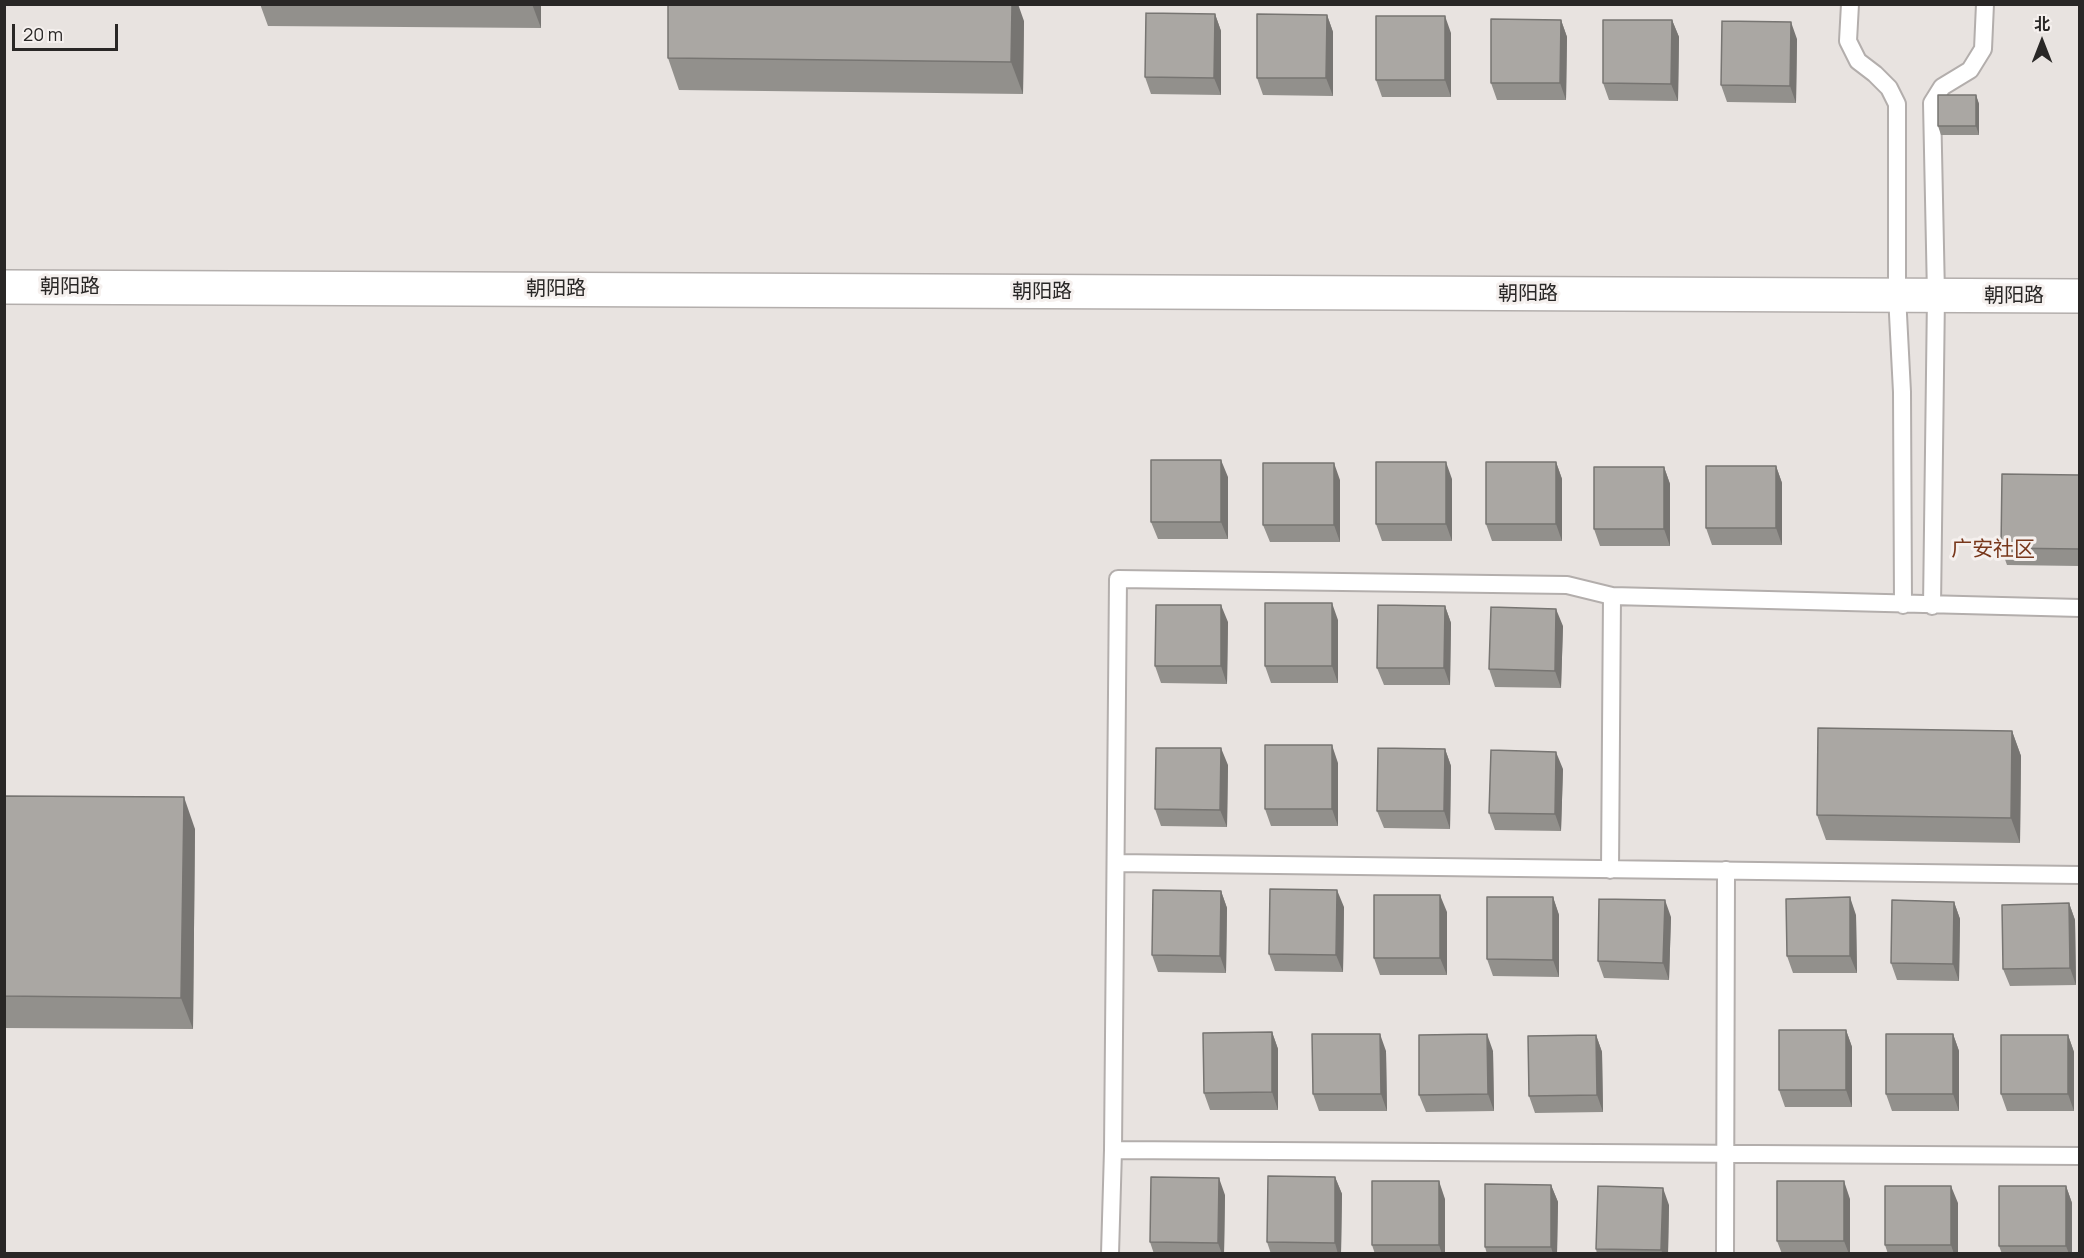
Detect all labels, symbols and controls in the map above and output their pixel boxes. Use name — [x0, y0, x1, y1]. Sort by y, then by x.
scale bar — [15, 12, 122, 50]
north arrow — [2012, 12, 2072, 72]
text: 北 — [2034, 13, 2050, 35]
text: 20 m — [23, 22, 63, 46]
street label: 朝阳路 — [40, 275, 100, 299]
street label: 朝阳路 — [526, 277, 586, 301]
street label: 朝阳路 — [1012, 280, 1072, 304]
street label: 朝阳路 — [1498, 282, 1558, 306]
street label: 朝阳路 — [1984, 284, 2044, 308]
district label: 广安社区 — [1951, 537, 2035, 563]

